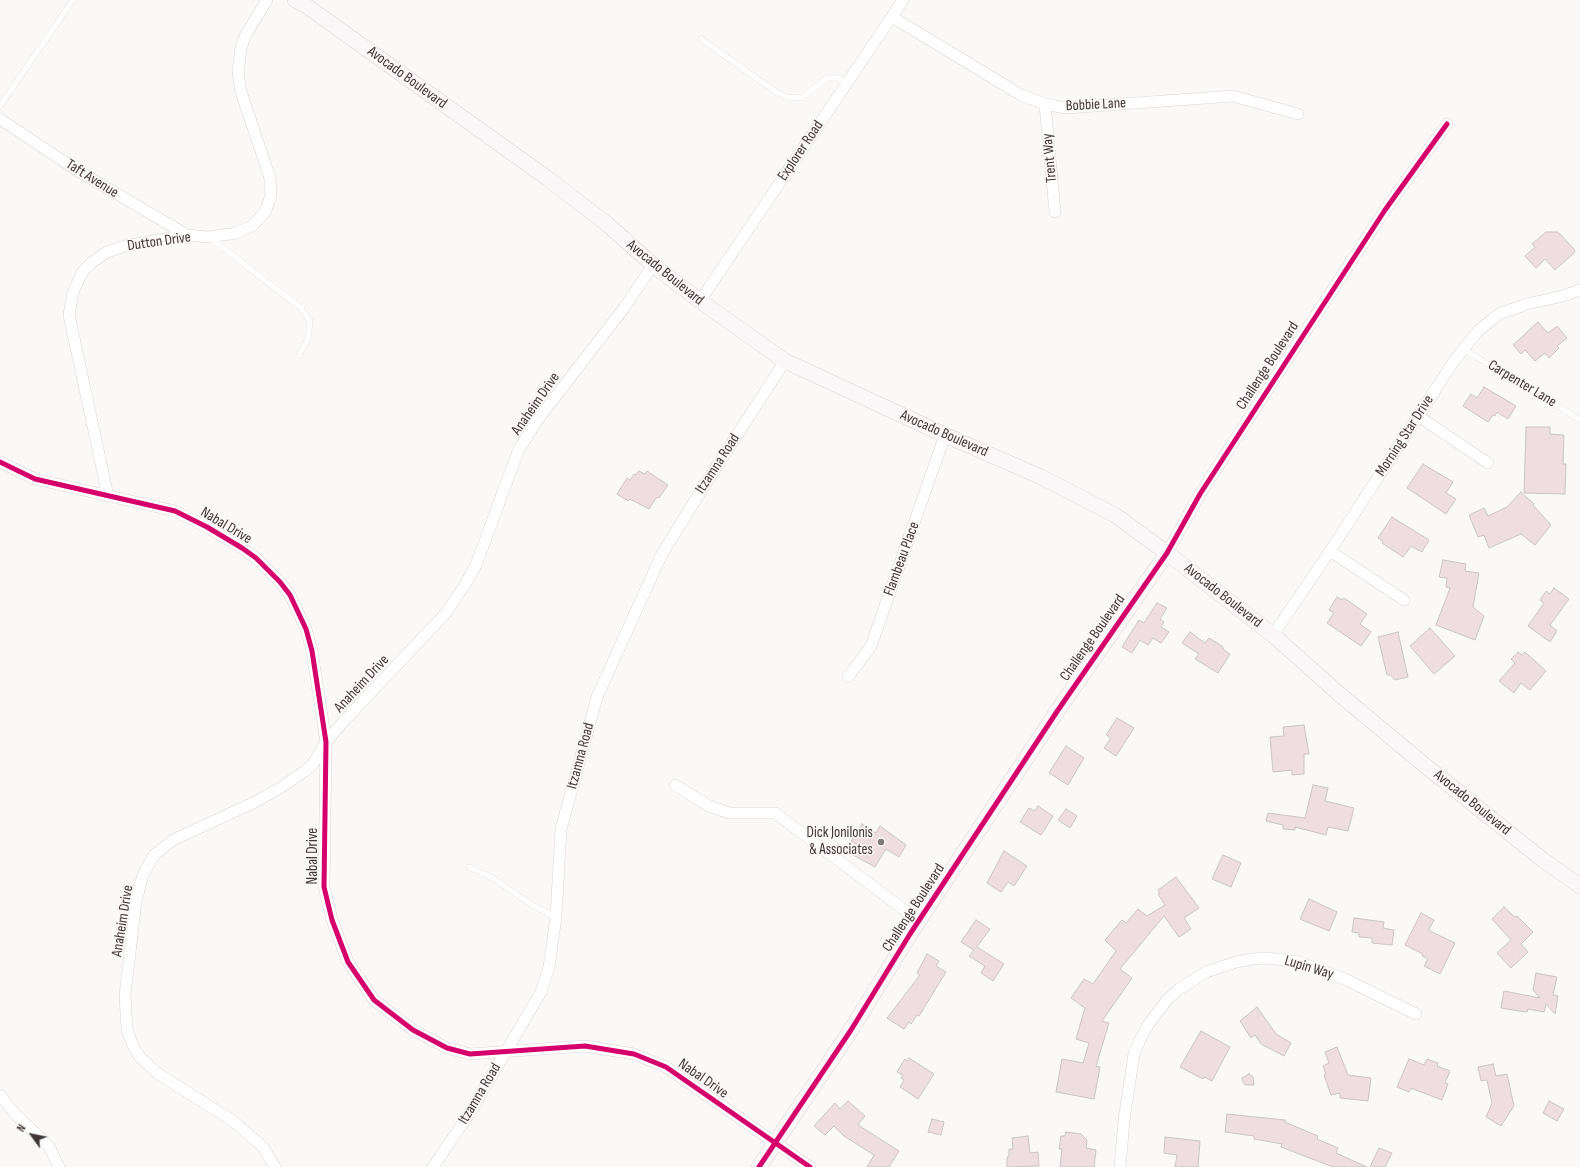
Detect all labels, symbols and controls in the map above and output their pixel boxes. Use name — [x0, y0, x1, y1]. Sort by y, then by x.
street label: Avocado Boulevard — [364, 43, 450, 113]
street label: Bobbie Lane — [1065, 94, 1127, 116]
street label: Explorer Road — [774, 117, 828, 185]
street label: Trent Way — [1039, 133, 1061, 183]
street label: Taft Avenue — [62, 156, 122, 202]
street label: Dutton Drive — [126, 229, 192, 255]
street label: Avocado Boulevard — [623, 236, 707, 310]
street label: Challenge Boulevard — [1233, 319, 1303, 413]
street label: Carpenter Lane — [1484, 357, 1560, 411]
street label: Anaheim Drive — [508, 369, 564, 439]
street label: Morning Star Drive — [1372, 392, 1438, 480]
street label: Avocado Boulevard — [897, 407, 991, 461]
street label: Itzamna Road — [692, 431, 744, 497]
street label: Nabal Drive — [197, 504, 255, 548]
street label: Flambeau Place — [880, 520, 924, 598]
street label: Avocado Boulevard — [1180, 560, 1266, 632]
street label: Challenge Boulevard — [1057, 591, 1129, 685]
street label: Anaheim Drive — [331, 651, 393, 717]
street label: Itzamna Road — [563, 721, 599, 791]
street label: Avocado Boulevard — [1430, 766, 1514, 840]
place label: Dick Jonilonis & Associates — [807, 824, 873, 859]
street label: Nabal Drive — [304, 828, 322, 884]
marker: Dick Jonilonis & Associates — [876, 837, 886, 847]
street label: Challenge Boulevard — [879, 861, 949, 955]
street label: Anaheim Drive — [108, 884, 138, 958]
street label: Lupin Way — [1282, 952, 1336, 984]
street label: Nabal Drive — [675, 1055, 731, 1103]
street label: Itzamna Road — [455, 1060, 505, 1128]
north arrow — [12, 1115, 52, 1155]
text: N — [14, 1122, 29, 1134]

